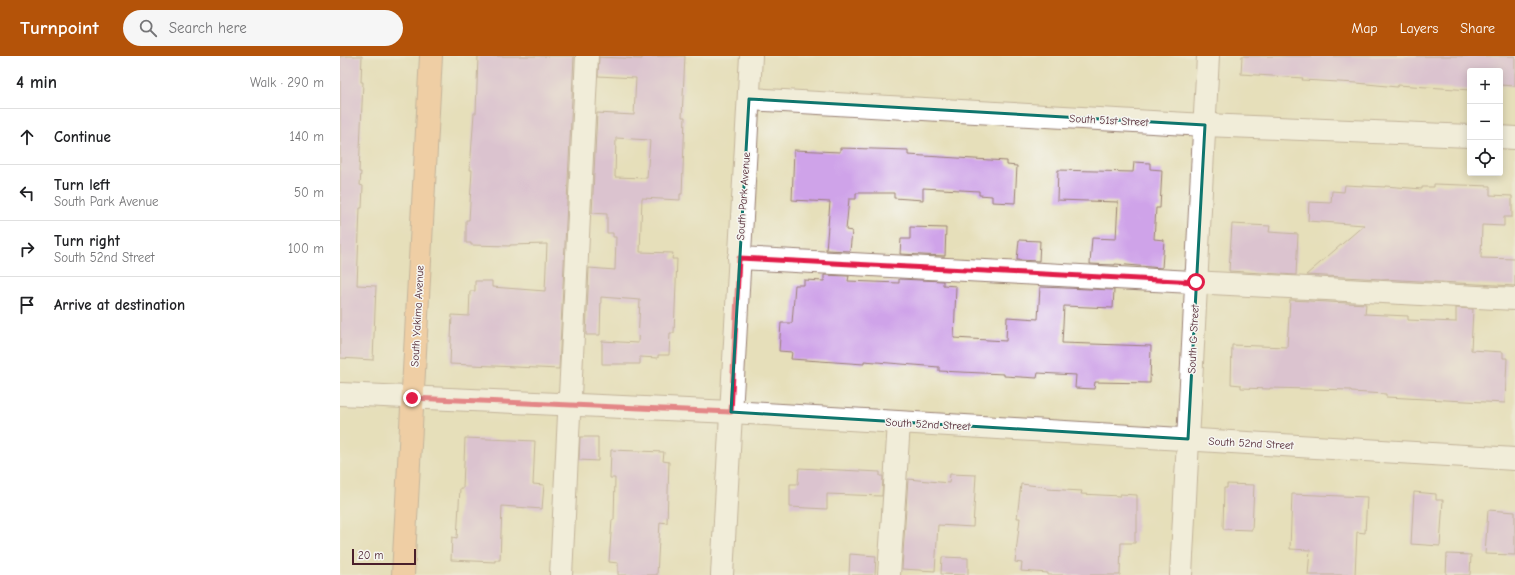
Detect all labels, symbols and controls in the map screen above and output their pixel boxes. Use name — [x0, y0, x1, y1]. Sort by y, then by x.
search box — [123, 10, 403, 46]
text: Turnpoint — [20, 17, 99, 39]
icon: search — [137, 17, 159, 39]
text: Search here — [169, 19, 247, 37]
text: Map — [1351, 20, 1378, 37]
text: Layers — [1400, 20, 1438, 37]
text: Share — [1460, 20, 1495, 37]
map controls — [1467, 68, 1503, 176]
button: + — [1467, 68, 1503, 104]
text: 4 min — [16, 73, 57, 92]
text: Walk · 290 m — [250, 75, 324, 90]
button: − — [1467, 104, 1503, 140]
street label: South 51st Street — [1069, 112, 1150, 129]
icon: ahead — [16, 126, 38, 148]
text: Continue — [54, 128, 111, 146]
text: 140 m — [290, 129, 324, 144]
button: locate — [1467, 140, 1503, 176]
street label: South Park Avenue — [734, 151, 753, 241]
text: Turn left — [54, 176, 110, 194]
icon: left — [16, 182, 38, 204]
text: 50 m — [294, 185, 324, 200]
text: South Park Avenue — [54, 194, 159, 209]
text: Turn right — [54, 232, 120, 250]
icon: right — [16, 238, 38, 260]
text: 100 m — [288, 241, 324, 256]
text: South 52nd Street — [54, 250, 155, 265]
street label: South Yakima Avenue — [408, 265, 427, 367]
route start — [1187, 273, 1205, 291]
icon: arrive — [16, 294, 38, 316]
text: Arrive at destination — [54, 296, 185, 314]
street label: South G Street — [1185, 303, 1202, 374]
route end — [403, 389, 421, 407]
street label: South 52nd Street — [885, 416, 972, 433]
street label: South 52nd Street — [1208, 435, 1295, 452]
scale bar — [352, 547, 416, 566]
text: 20 m — [358, 549, 383, 562]

